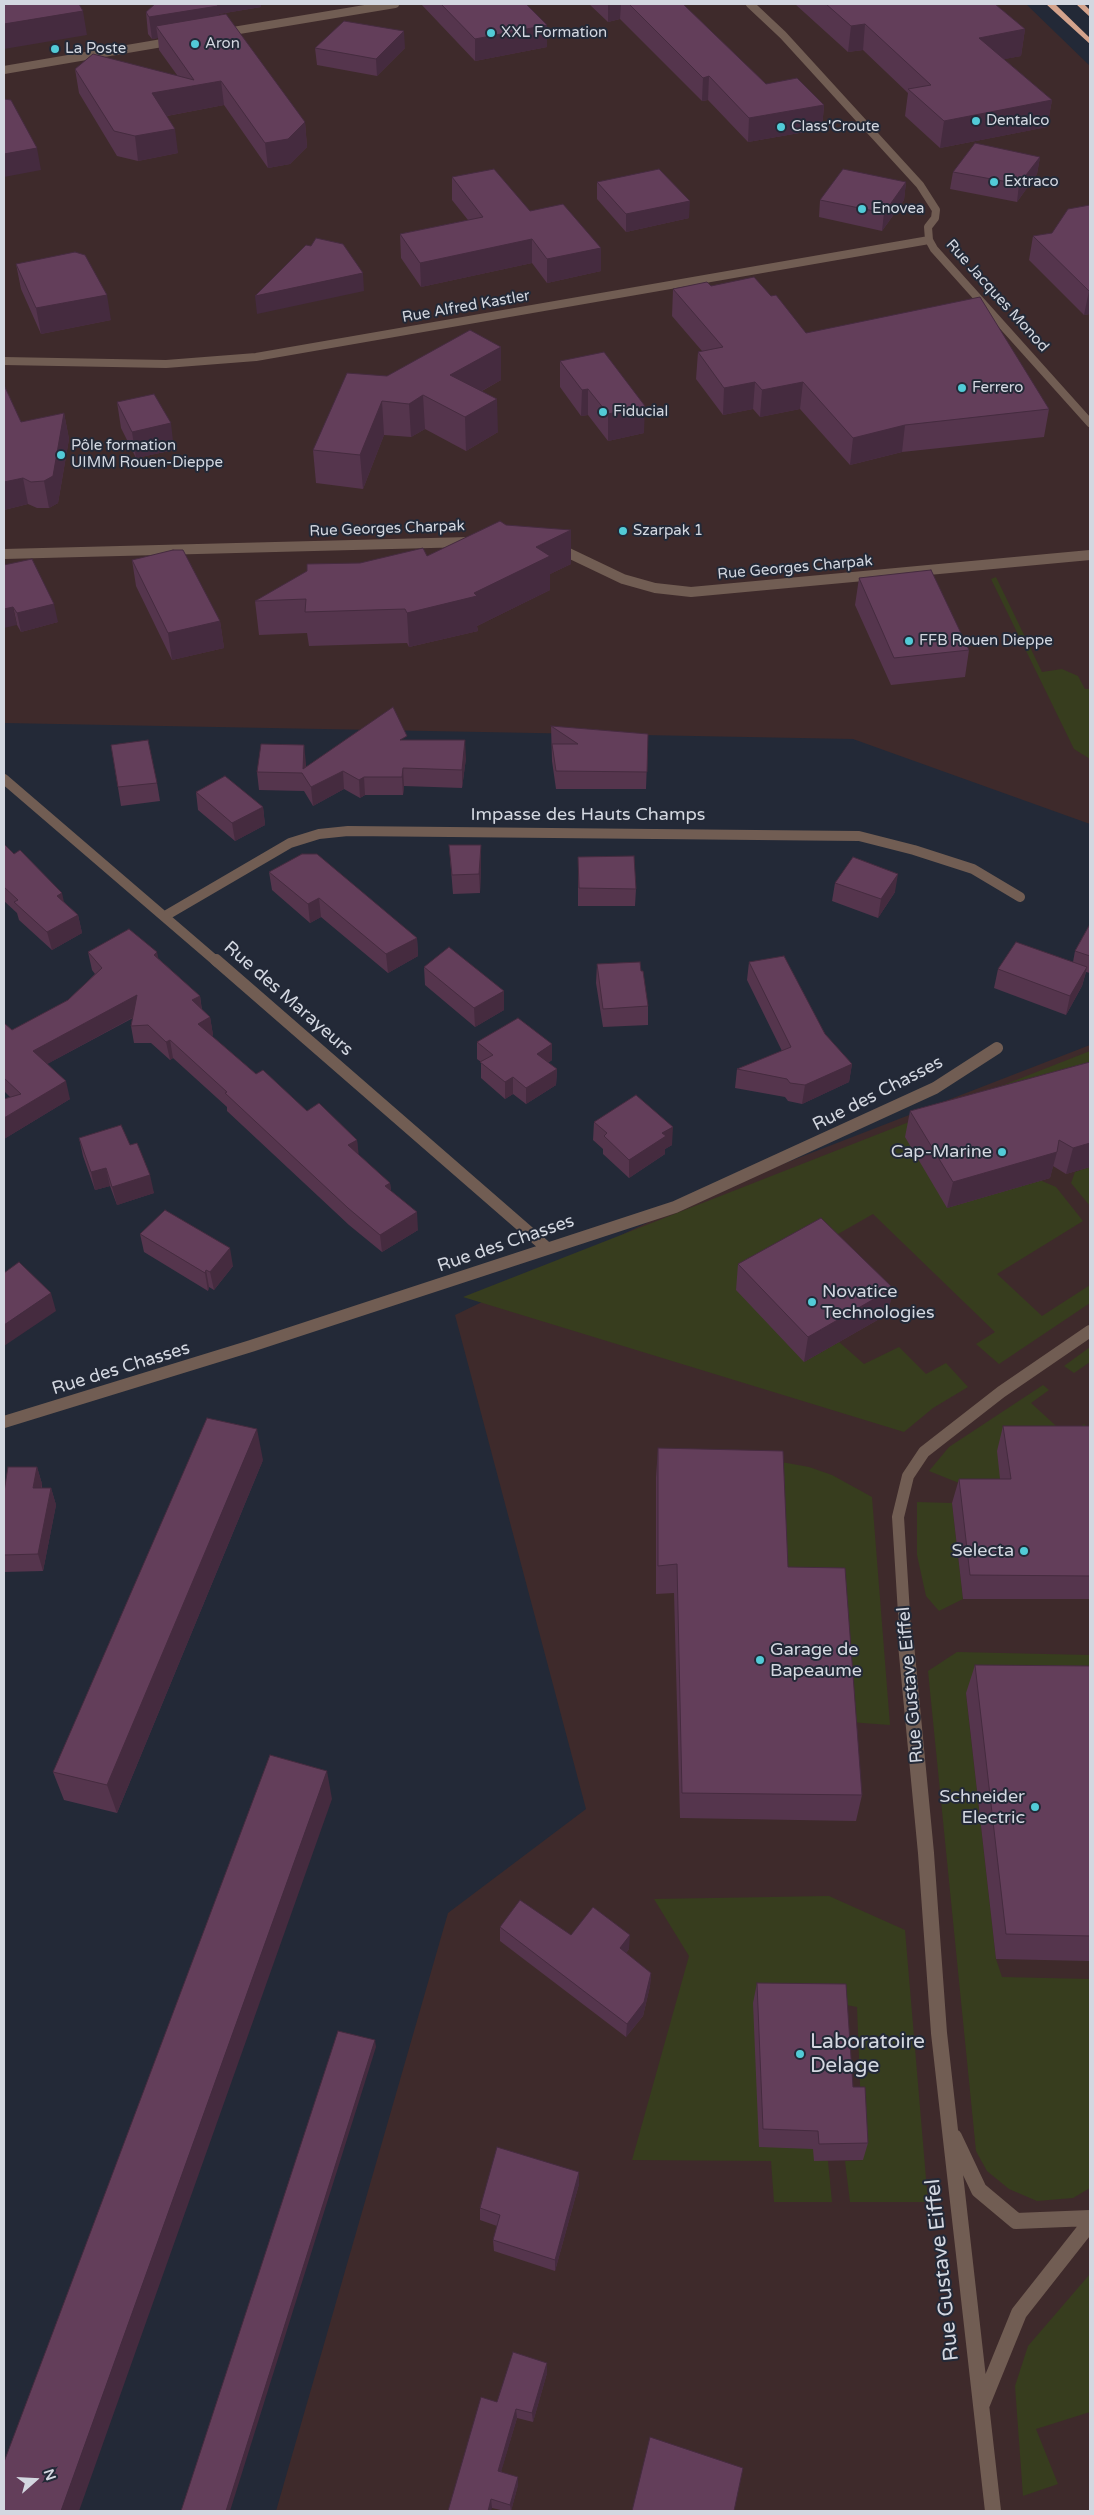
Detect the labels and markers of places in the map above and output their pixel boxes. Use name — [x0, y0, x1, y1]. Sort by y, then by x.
place label: XXL Formation — [501, 24, 607, 42]
marker: XXL Formation — [485, 27, 497, 39]
place label: Aron — [205, 35, 240, 53]
marker: Aron — [189, 38, 201, 50]
place label: La Poste — [65, 40, 126, 58]
marker: La Poste — [49, 43, 61, 55]
place label: Dentalco — [986, 112, 1049, 130]
marker: Dentalco — [970, 115, 982, 127]
place label: Class'Croute — [791, 118, 880, 136]
marker: Class'Croute — [775, 121, 787, 133]
place label: Extraco — [1004, 173, 1059, 191]
marker: Extraco — [988, 176, 1000, 188]
place label: Enovea — [872, 200, 924, 218]
marker: Enovea — [856, 203, 868, 215]
place label: Ferrero — [972, 379, 1023, 397]
marker: Ferrero — [956, 382, 968, 394]
place label: Fiducial — [613, 403, 668, 421]
marker: Fiducial — [597, 406, 609, 418]
place label: Pôle formation UIMM Rouen-Dieppe — [71, 437, 223, 472]
marker: Pôle formation UIMM Rouen-Dieppe — [55, 449, 67, 461]
place label: Szarpak 1 — [633, 522, 703, 540]
marker: Szarpak 1 — [617, 525, 629, 537]
place label: FFB Rouen Dieppe — [919, 632, 1053, 650]
marker: FFB Rouen Dieppe — [903, 635, 915, 647]
place label: Cap-Marine — [891, 1141, 992, 1163]
marker: Cap-Marine — [996, 1146, 1008, 1158]
place label: Novatice Technologies — [822, 1281, 935, 1324]
marker: Novatice Technologies — [806, 1296, 818, 1308]
place label: Selecta — [951, 1540, 1014, 1562]
marker: Selecta — [1018, 1545, 1030, 1557]
place label: Garage de Bapeaume — [770, 1639, 862, 1682]
marker: Garage de Bapeaume — [754, 1654, 766, 1666]
place label: Schneider Electric — [939, 1786, 1025, 1828]
marker: Schneider Electric — [1029, 1801, 1041, 1813]
place label: Laboratoire Delage — [810, 2029, 925, 2079]
marker: Laboratoire Delage — [794, 2048, 806, 2060]

